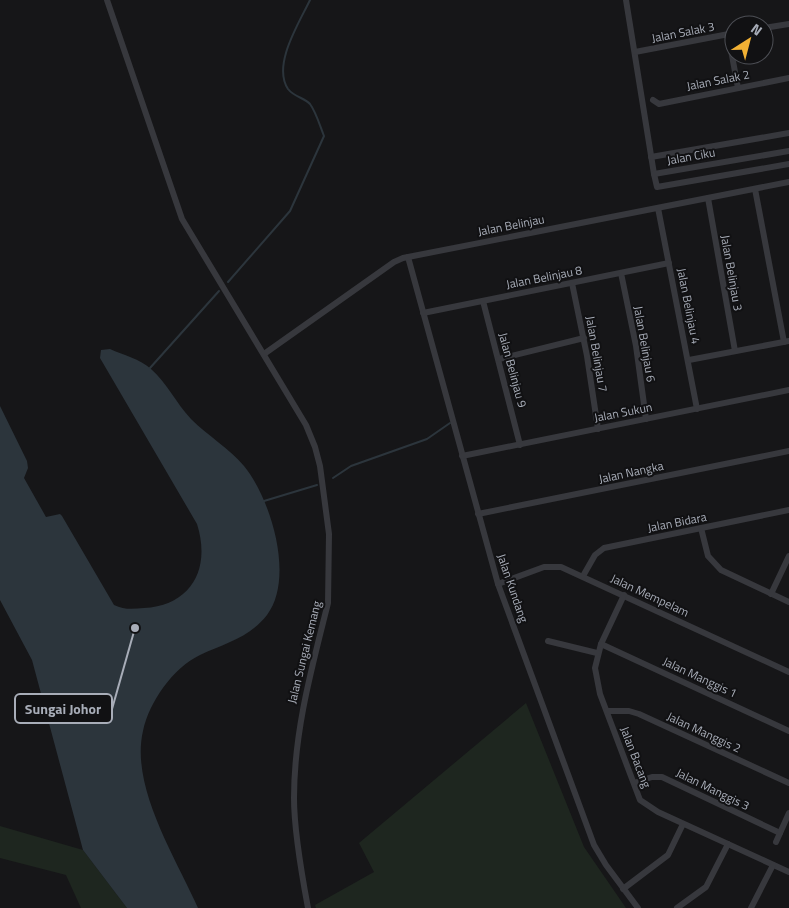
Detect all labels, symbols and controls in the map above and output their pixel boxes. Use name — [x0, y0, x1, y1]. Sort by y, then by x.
north arrow — [724, 15, 774, 65]
street label: Jalan Salak 3 — [650, 17, 716, 47]
text: N — [747, 18, 767, 40]
street label: Jalan Salak 2 — [685, 65, 751, 95]
street label: Jalan Ciku — [665, 142, 717, 170]
street label: Jalan Belinjau — [476, 209, 546, 241]
street label: Jalan Belinjau 3 — [716, 233, 748, 313]
street label: Jalan Belinjau 8 — [504, 260, 584, 294]
street label: Jalan Belinjau 4 — [672, 266, 706, 346]
street label: Jalan Belinjau 6 — [629, 304, 661, 384]
street label: Jalan Belinjau 7 — [581, 314, 613, 394]
street label: Jalan Belinjau 9 — [494, 330, 532, 410]
street label: Jalan Sukun — [592, 397, 654, 427]
street label: Jalan Nangka — [597, 456, 665, 488]
street label: Jalan Bidara — [646, 507, 708, 537]
street label: Jalan Kundang — [492, 551, 534, 625]
street label: Jalan Mempelam — [608, 568, 692, 622]
street label: Jalan Sungai Kemang — [282, 599, 326, 705]
street label: Jalan Manggis 1 — [660, 652, 740, 702]
callout: Sungai Johor — [15, 694, 112, 723]
text: Sungai Johor — [25, 698, 101, 719]
street label: Jalan Manggis 2 — [664, 707, 744, 757]
street label: Jalan Bacang — [616, 723, 656, 791]
street label: Jalan Manggis 3 — [673, 763, 753, 815]

